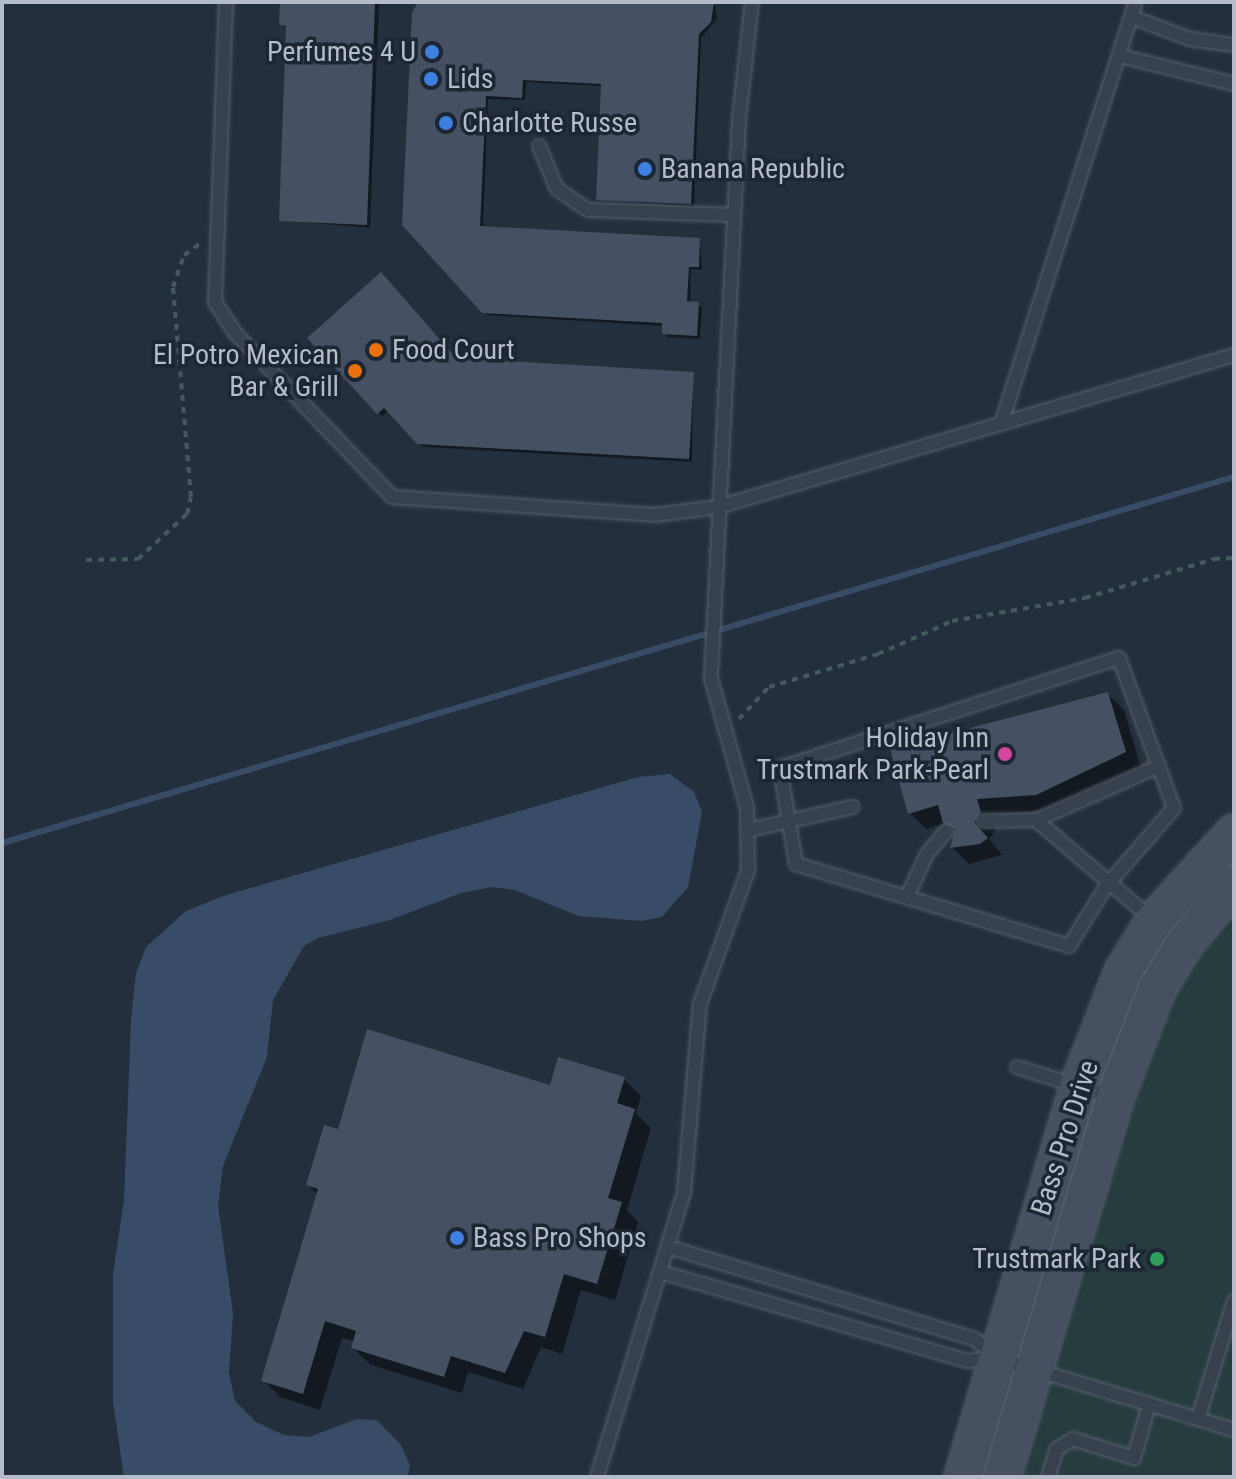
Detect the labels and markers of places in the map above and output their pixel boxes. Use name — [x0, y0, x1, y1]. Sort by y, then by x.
place label: Perfumes 4 U — [267, 35, 416, 69]
marker: Perfumes 4 U — [423, 43, 441, 61]
place label: Lids — [447, 62, 493, 96]
marker: Lids — [422, 70, 440, 88]
place label: Charlotte Russe — [462, 106, 637, 140]
marker: Charlotte Russe — [437, 114, 455, 132]
place label: Banana Republic — [661, 152, 845, 186]
marker: Banana Republic — [636, 160, 654, 178]
place label: Food Court — [392, 333, 515, 367]
place label: El Potro Mexican Bar & Grill — [153, 338, 339, 404]
marker: Food Court — [367, 341, 385, 359]
marker: El Potro Mexican Bar & Grill — [346, 362, 364, 380]
place label: Holiday Inn Trustmark Park-Pearl — [757, 721, 989, 787]
marker: Holiday Inn Trustmark Park-Pearl — [996, 745, 1014, 763]
place label: Bass Pro Shops — [473, 1221, 647, 1255]
marker: Bass Pro Shops — [448, 1229, 466, 1247]
place label: Trustmark Park — [972, 1242, 1141, 1276]
marker: Trustmark Park — [1148, 1250, 1166, 1268]

